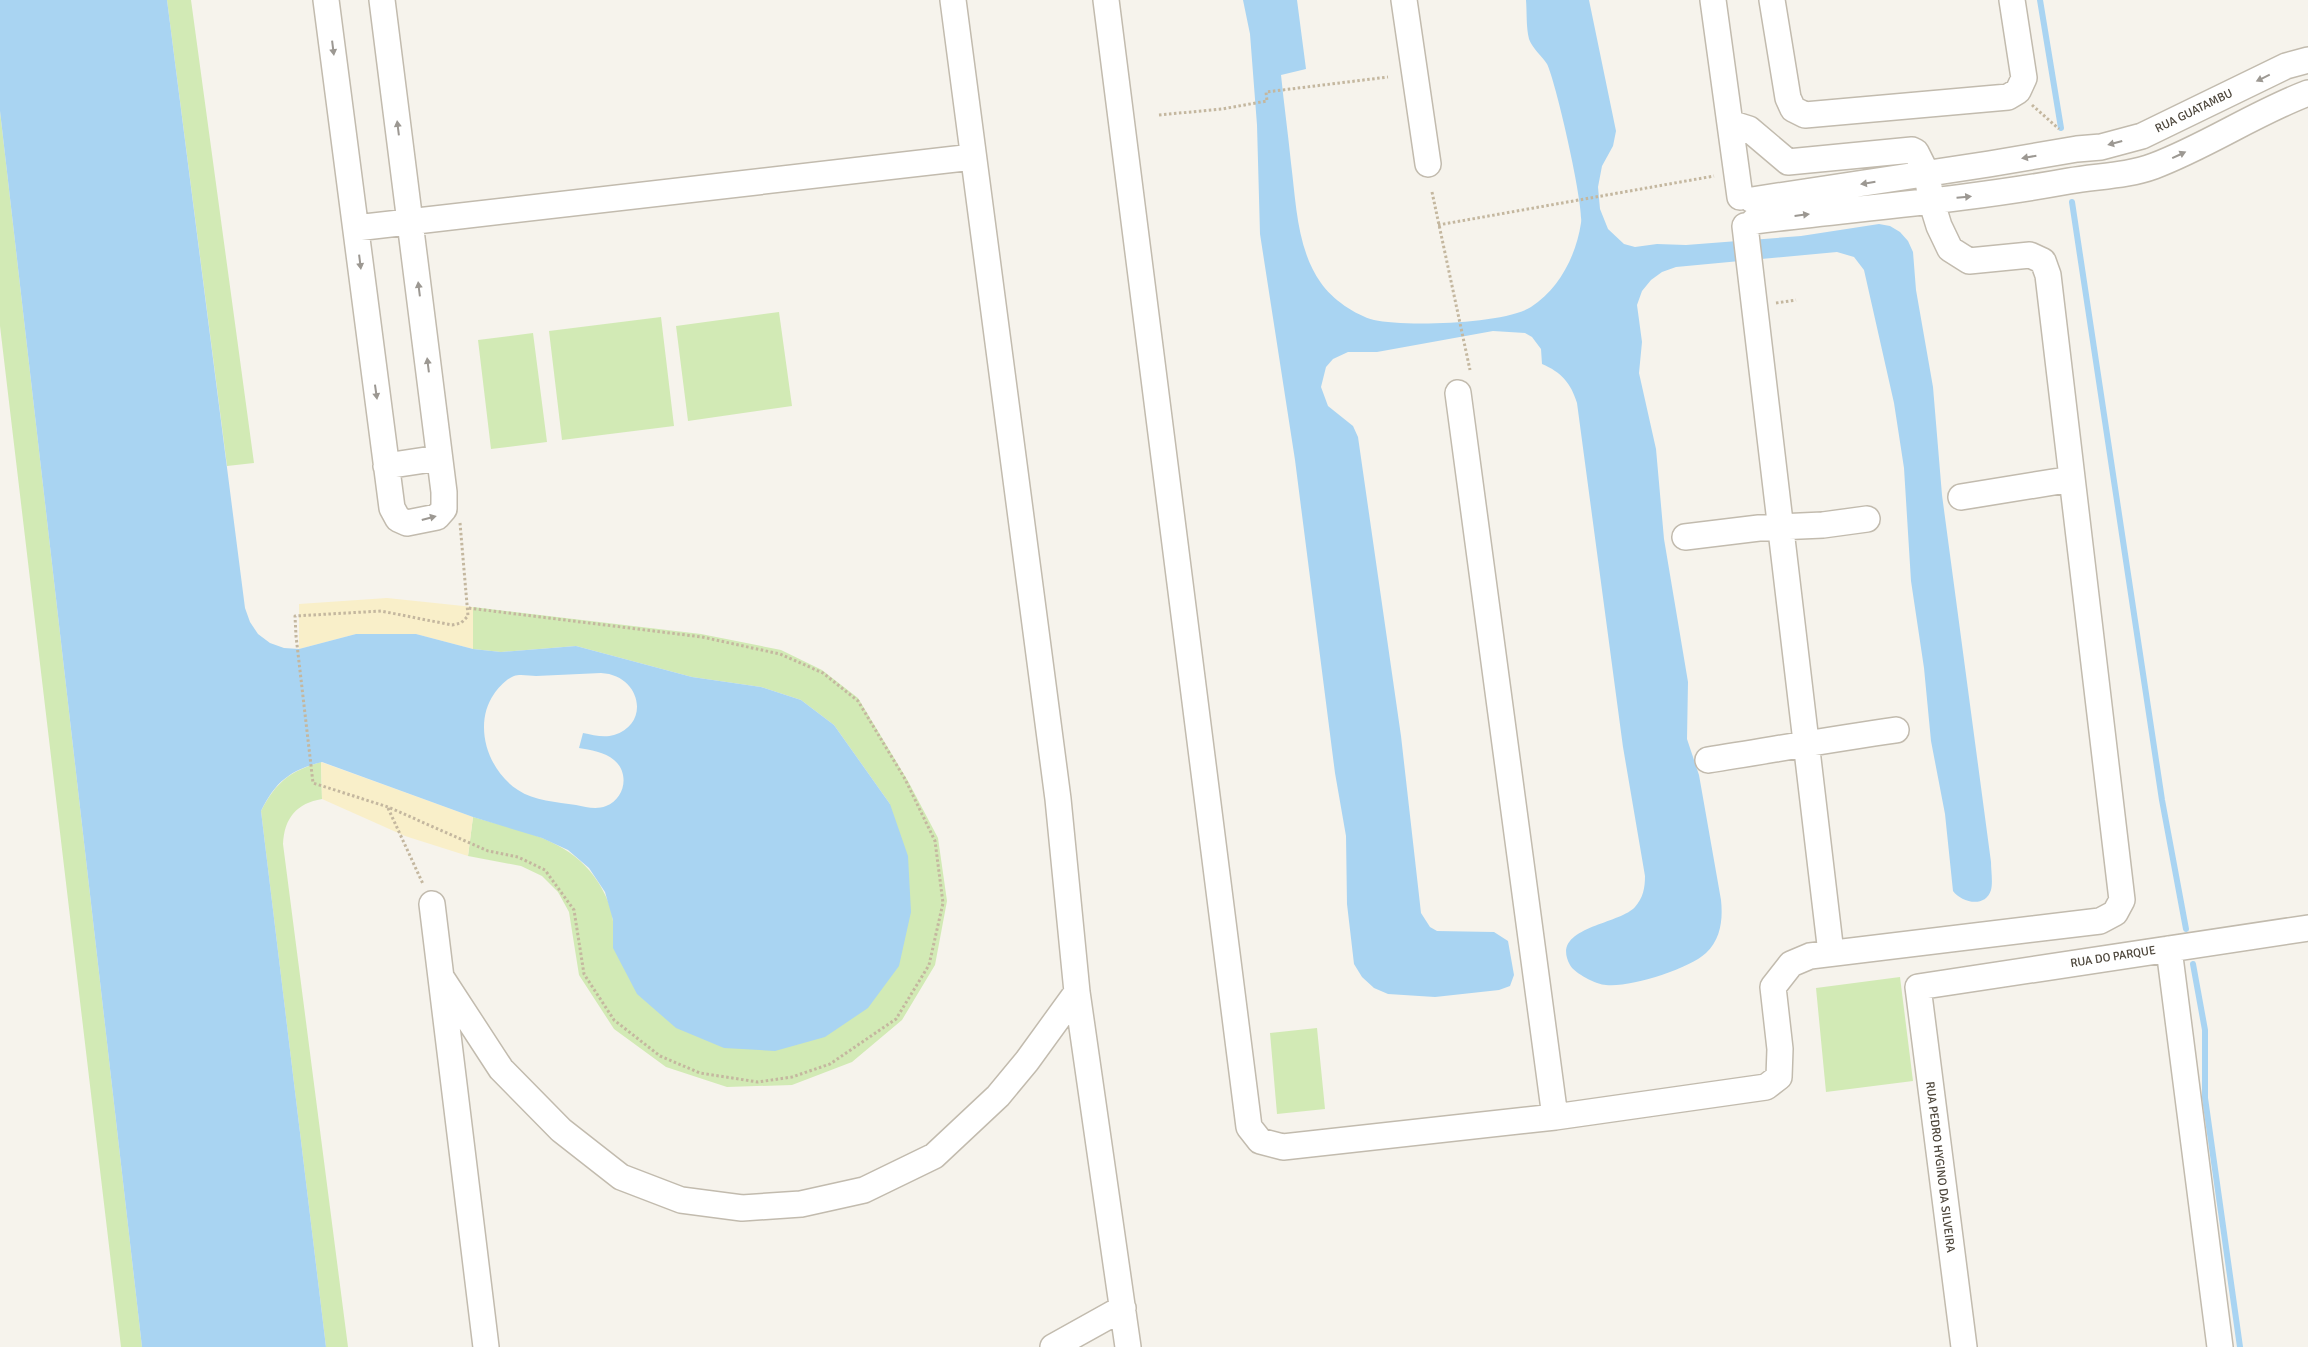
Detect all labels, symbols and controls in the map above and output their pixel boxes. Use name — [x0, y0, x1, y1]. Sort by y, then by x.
one-way arrow — [329, 41, 337, 57]
one-way arrow — [2256, 74, 2270, 82]
street label: RUA GUATAMBU — [2153, 86, 2235, 136]
one-way arrow — [394, 120, 402, 136]
one-way arrow — [2107, 140, 2122, 148]
one-way arrow — [2172, 151, 2186, 159]
one-way arrow — [2020, 154, 2036, 162]
one-way arrow — [1860, 179, 1876, 187]
one-way arrow — [1956, 193, 1972, 201]
one-way arrow — [1795, 211, 1811, 219]
one-way arrow — [356, 254, 364, 270]
one-way arrow — [415, 281, 423, 297]
one-way arrow — [424, 357, 432, 373]
one-way arrow — [372, 385, 380, 401]
one-way arrow — [422, 514, 437, 522]
street label: RUA DO PARQUE — [2069, 943, 2157, 971]
street label: RUA PEDRO HYGINO DA SILVEIRA — [1922, 1081, 1958, 1254]

